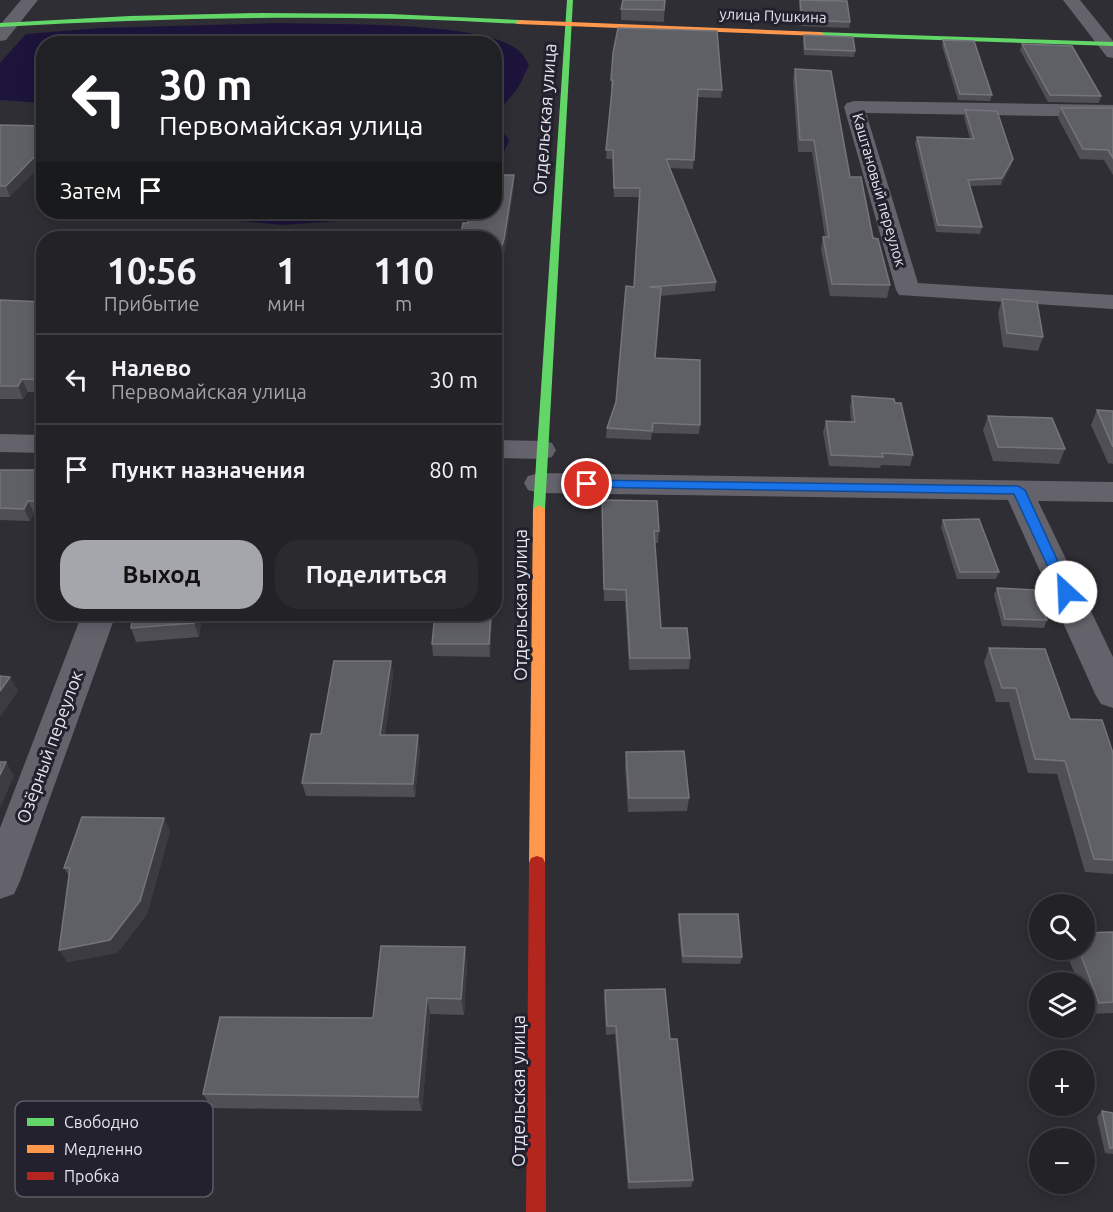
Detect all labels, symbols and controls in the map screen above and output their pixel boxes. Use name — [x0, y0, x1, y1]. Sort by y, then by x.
street label: улица Пушкина — [719, 5, 827, 26]
street label: Отдельская улица — [529, 43, 559, 195]
icon: left — [60, 60, 138, 138]
text: 30 m — [159, 61, 253, 108]
text: Первомайская улица — [159, 110, 423, 140]
street label: Каштановый переулок — [849, 111, 910, 269]
icon: arrive — [134, 174, 167, 207]
text: Затем — [60, 178, 122, 203]
text: 10:56 — [107, 250, 197, 291]
text: 1 — [276, 250, 297, 291]
text: 110 — [373, 250, 434, 291]
text: Прибытие — [104, 292, 200, 315]
text: мин — [267, 292, 305, 315]
text: m — [395, 292, 412, 315]
text: Налево — [111, 355, 191, 380]
icon: left — [60, 363, 93, 396]
text: 30 m — [429, 367, 478, 392]
text: Первомайская улица — [111, 380, 307, 403]
icon: arrive — [60, 453, 93, 486]
text: Пункт назначения — [111, 457, 305, 482]
text: 80 m — [429, 457, 478, 482]
pin — [561, 458, 612, 509]
icon: arrive — [570, 467, 603, 500]
street label: Отдельская улица — [510, 529, 530, 681]
button: Выход — [60, 540, 263, 609]
button: Поделиться — [275, 540, 478, 609]
position arrow — [1034, 560, 1098, 624]
street label: Озёрный переулок — [12, 668, 86, 826]
map controls — [1029, 894, 1095, 1194]
button: search — [1029, 894, 1095, 960]
button: layers — [1029, 972, 1095, 1038]
street label: Отдельская улица — [508, 1015, 528, 1167]
button: + — [1029, 1050, 1095, 1116]
legend — [15, 1101, 213, 1197]
text: Свободно — [64, 1113, 139, 1131]
button: − — [1029, 1128, 1095, 1194]
text: Медленно — [64, 1140, 143, 1158]
text: Пробка — [64, 1167, 120, 1185]

